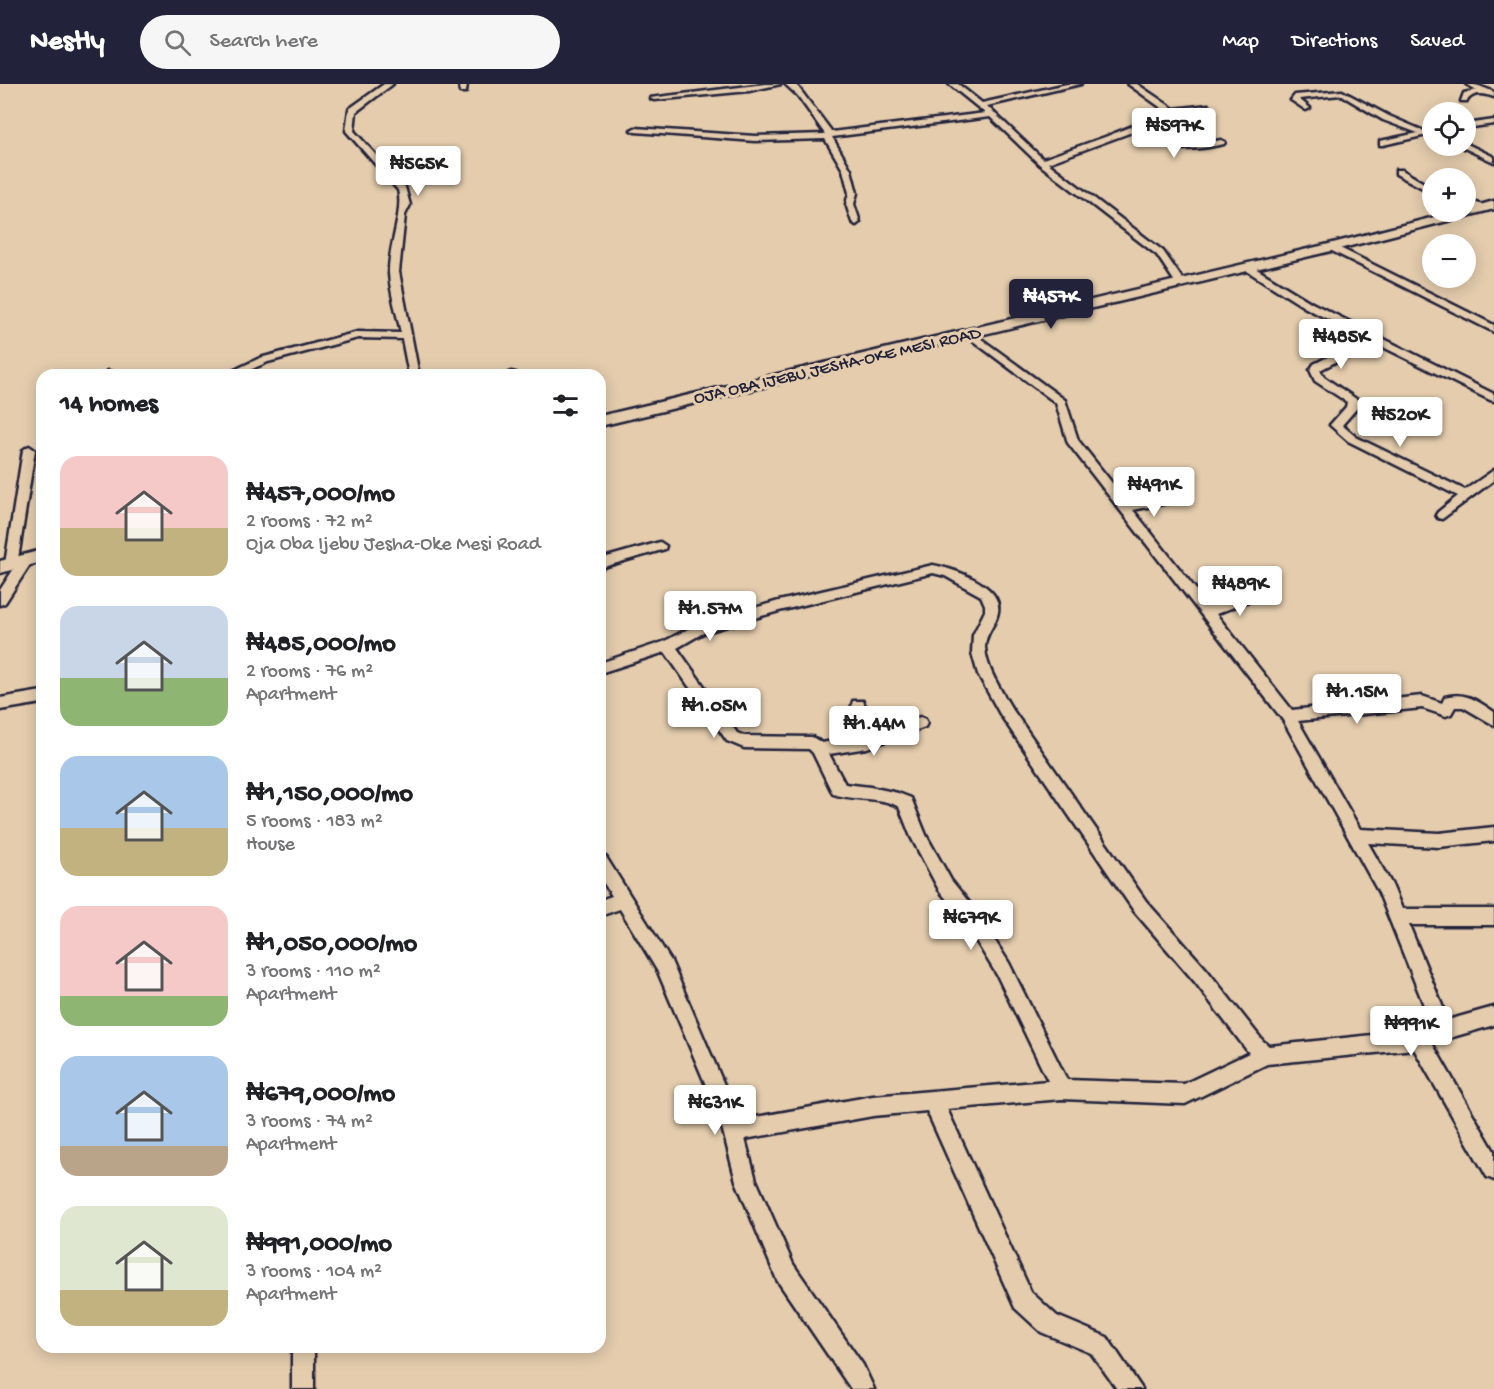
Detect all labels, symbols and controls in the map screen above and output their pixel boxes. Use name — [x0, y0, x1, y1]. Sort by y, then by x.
search box — [140, 15, 560, 69]
text: Nestly — [30, 26, 104, 59]
icon: search — [161, 26, 194, 59]
text: Search here — [209, 29, 318, 55]
text: Map — [1222, 30, 1259, 55]
text: Directions — [1292, 30, 1377, 55]
text: Saved — [1410, 30, 1464, 55]
map controls — [1422, 102, 1476, 288]
button: locate — [1422, 102, 1476, 156]
pin: ₦597K — [1132, 108, 1216, 159]
text: ₦597K — [1146, 116, 1202, 139]
pin: ₦565K — [376, 146, 460, 197]
text: ₦565K — [390, 154, 446, 177]
button: + — [1422, 168, 1476, 222]
button: − — [1422, 234, 1476, 288]
pin: ₦457K — [1009, 279, 1093, 330]
text: ₦457K — [1023, 287, 1079, 310]
pin: ₦485K — [1299, 319, 1383, 370]
street label: OJA OBA IJEBU JESHA-OKE MESI ROAD — [692, 323, 984, 410]
text: ₦485K — [1313, 327, 1369, 350]
icon: filters — [549, 389, 582, 422]
text: 14 homes — [60, 390, 158, 421]
pin: ₦520K — [1358, 397, 1442, 448]
text: ₦520K — [1371, 405, 1429, 428]
pin: ₦491K — [1112, 467, 1196, 518]
text: ₦491K — [1127, 475, 1181, 498]
icon: home — [108, 480, 180, 552]
text: ₦457,000/mo — [246, 480, 395, 511]
text: 2 rooms · 72 m² — [246, 511, 373, 534]
text: Oja Oba Ijebu Jesha-Oke Mesi Road — [246, 534, 541, 557]
pin: ₦489K — [1198, 566, 1282, 617]
text: ₦489K — [1212, 574, 1268, 597]
pin: ₦1.57M — [661, 591, 759, 642]
text: ₦1.57M — [678, 599, 742, 622]
icon: home — [108, 630, 180, 702]
text: ₦485,000/mo — [246, 630, 396, 661]
text: 2 rooms · 76 m² — [246, 661, 373, 684]
pin: ₦1.15M — [1308, 674, 1406, 725]
text: ₦1.15M — [1326, 682, 1388, 705]
text: Apartment — [246, 684, 336, 707]
pin: ₦1.05M — [665, 688, 763, 739]
text: ₦1.05M — [682, 696, 746, 719]
pin: ₦1.44M — [825, 706, 923, 757]
text: ₦1.44M — [843, 714, 905, 737]
icon: home — [108, 780, 180, 852]
text: ₦1,150,000/mo — [246, 780, 413, 811]
text: 5 rooms · 183 m² — [246, 811, 383, 834]
text: House — [246, 834, 295, 857]
pin: ₦679K — [929, 900, 1013, 951]
text: ₦679K — [943, 908, 999, 931]
icon: home — [108, 930, 180, 1002]
text: ₦1,050,000/mo — [246, 930, 417, 961]
text: 3 rooms · 110 m² — [246, 961, 381, 984]
text: Apartment — [246, 984, 336, 1007]
pin: ₦991K — [1369, 1006, 1453, 1057]
text: ₦991K — [1384, 1014, 1438, 1037]
icon: home — [108, 1080, 180, 1152]
text: ₦679,000/mo — [246, 1080, 395, 1111]
pin: ₦631K — [673, 1085, 757, 1136]
text: ₦631K — [688, 1093, 742, 1116]
text: 3 rooms · 74 m² — [246, 1111, 373, 1134]
text: Apartment — [246, 1134, 336, 1157]
icon: home — [108, 1230, 180, 1302]
text: ₦991,000/mo — [246, 1230, 392, 1261]
text: 3 rooms · 104 m² — [246, 1261, 382, 1284]
text: Apartment — [246, 1284, 336, 1307]

